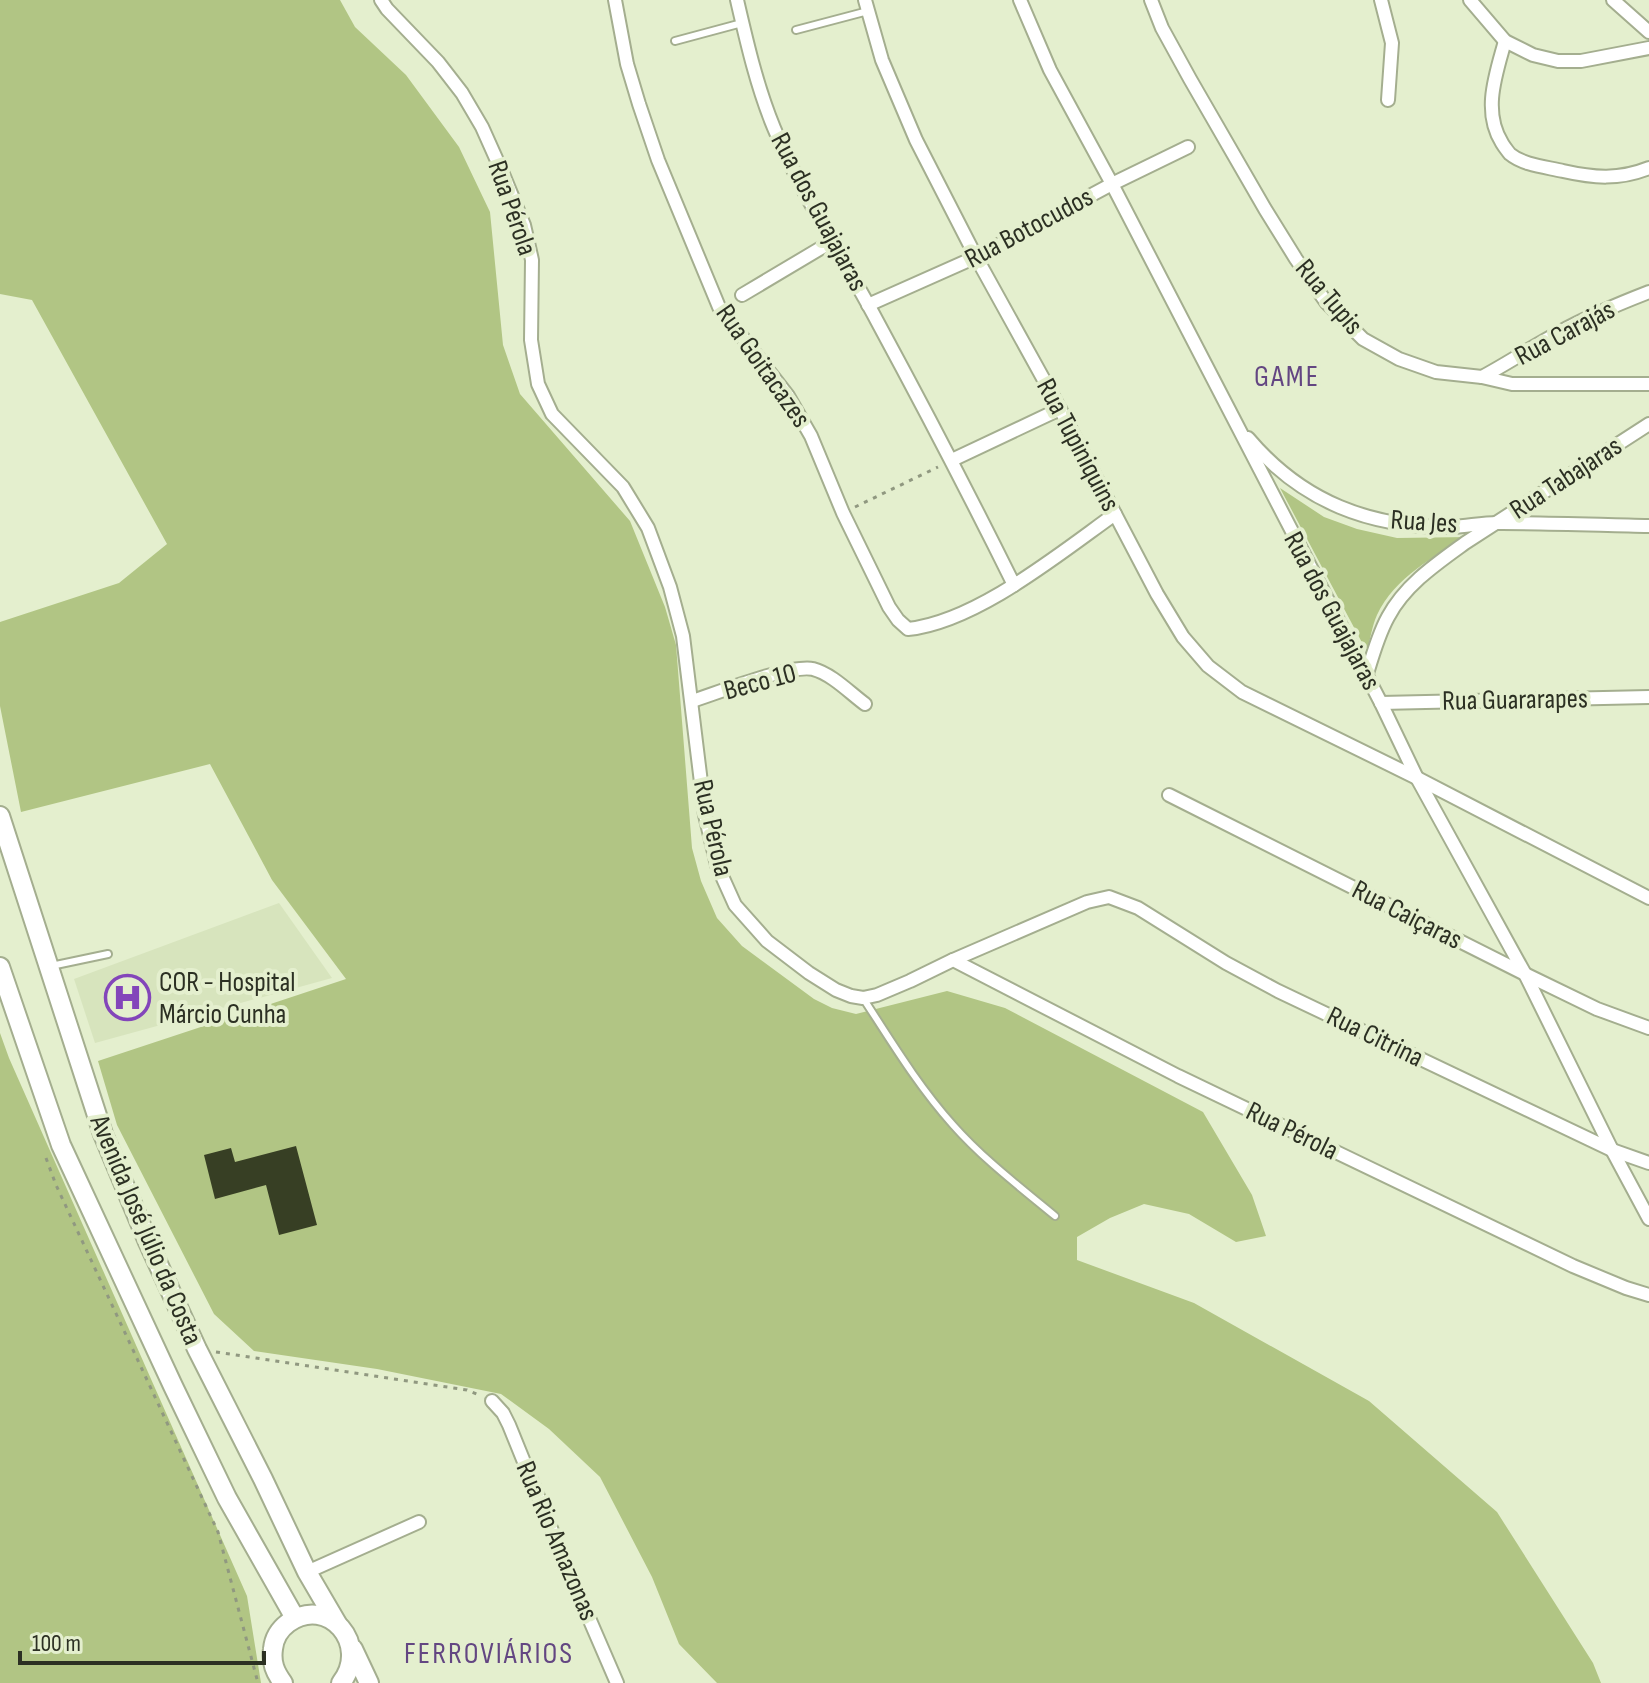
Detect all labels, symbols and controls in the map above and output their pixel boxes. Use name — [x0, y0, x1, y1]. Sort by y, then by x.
street label: Rua dos Guajajaras — [764, 127, 874, 297]
street label: Rua Pérola — [480, 156, 544, 260]
street label: Rua Botocudos — [959, 181, 1099, 275]
street label: Rua Tupis — [1288, 253, 1370, 341]
street label: Rua Carajás — [1510, 293, 1620, 373]
street label: Rua Goitacazes — [709, 298, 817, 434]
district label: GAME — [1254, 359, 1320, 395]
street label: Rua Tupiniquins — [1029, 373, 1127, 517]
street label: Rua Tabajaras — [1504, 430, 1628, 526]
street label: Rua Jes — [1389, 503, 1459, 541]
street label: Rua dos Guajajaras — [1277, 526, 1387, 696]
street label: Beco 10 — [720, 657, 800, 707]
street label: Rua Guararapes — [1442, 682, 1588, 718]
street label: Rua Pérola — [686, 776, 740, 880]
street label: Rua Caiçaras — [1346, 873, 1468, 957]
place label: COR - Hospital Márcio Cunha — [159, 966, 295, 1031]
hospital icon: COR - Hospital Márcio Cunha — [104, 974, 152, 1022]
street label: Rua Citrina — [1321, 1000, 1429, 1074]
street label: Rua Pérola — [1241, 1095, 1343, 1167]
street label: Avenida José Júlio da Costa — [82, 1109, 209, 1350]
street label: Rua Rio Amazonas — [509, 1457, 605, 1625]
scale bar — [20, 1615, 264, 1665]
text: 100 m — [32, 1629, 81, 1658]
district label: FERROVIÁRIOS — [404, 1636, 574, 1672]

